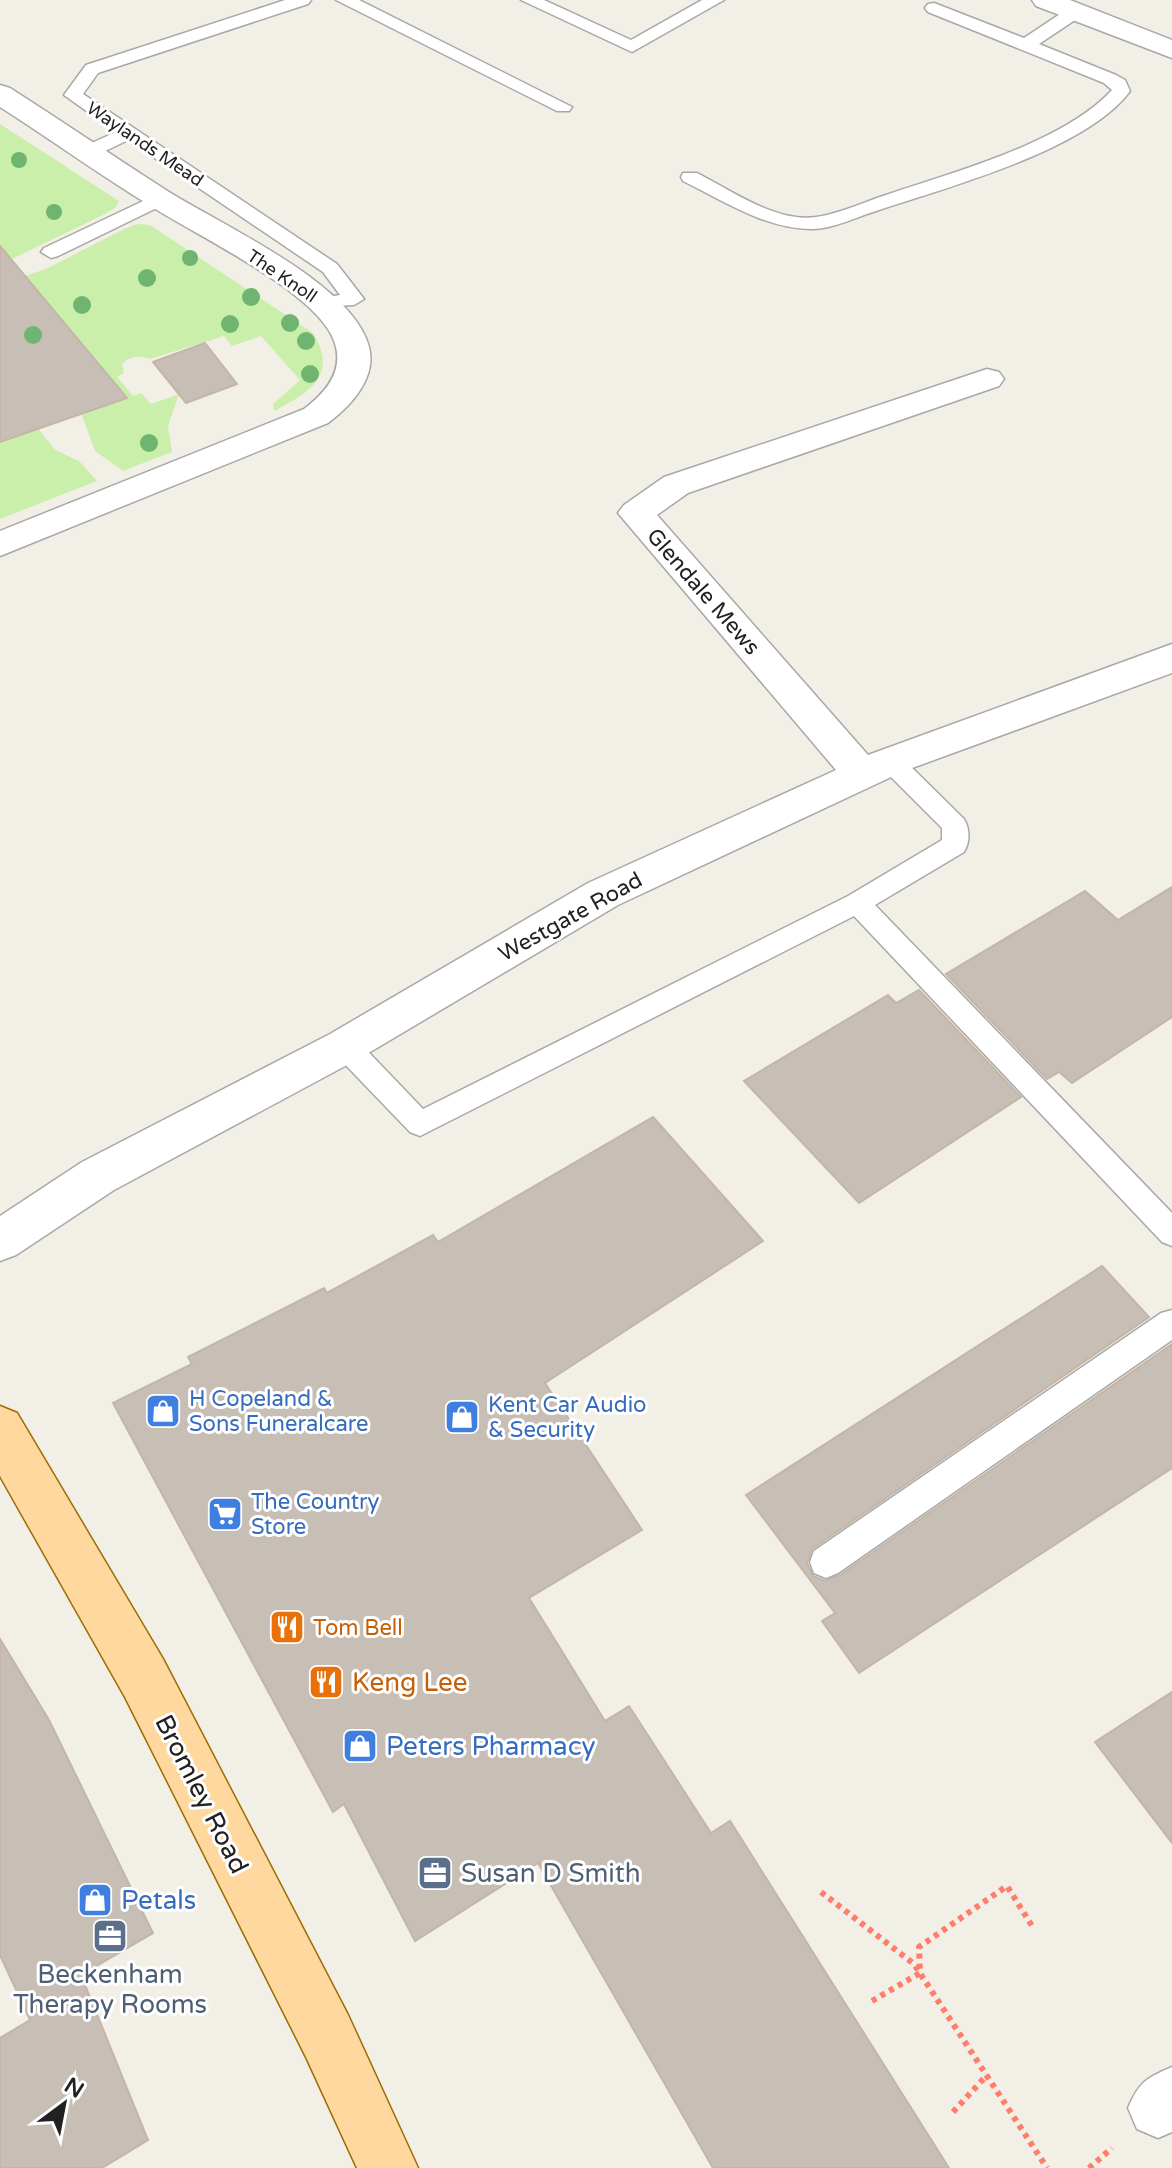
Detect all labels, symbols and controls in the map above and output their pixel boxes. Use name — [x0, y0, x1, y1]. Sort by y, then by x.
street label: Waylands Mead — [82, 97, 208, 191]
street label: The Knoll — [243, 245, 321, 307]
street label: Glendale Mews — [641, 523, 765, 660]
street label: Westgate Road — [494, 867, 647, 967]
place label: H Copeland & Sons Funeralcare — [189, 1386, 368, 1437]
shop icon: H Copeland & Sons Funeralcare — [144, 1392, 182, 1430]
place label: Kent Car Audio & Security — [488, 1392, 647, 1443]
shop icon: Kent Car Audio & Security — [443, 1398, 481, 1436]
place label: The Country Store — [251, 1489, 380, 1540]
supermarket icon: The Country Store — [206, 1495, 244, 1533]
restaurant icon: Tom Bell — [268, 1608, 306, 1646]
place label: Tom Bell — [313, 1615, 403, 1641]
restaurant icon: Keng Lee — [307, 1663, 345, 1701]
place label: Keng Lee — [352, 1667, 468, 1698]
street label: Bromley Road — [148, 1710, 255, 1879]
shop icon: Peters Pharmacy — [341, 1727, 379, 1765]
place label: Peters Pharmacy — [386, 1731, 596, 1762]
office icon: Susan D Smith — [416, 1854, 454, 1892]
place label: Susan D Smith — [461, 1858, 641, 1889]
shop icon: Petals — [76, 1881, 114, 1919]
place label: Petals — [121, 1885, 196, 1916]
office icon: Beckenham Therapy Rooms — [91, 1917, 129, 1955]
place label: Beckenham Therapy Rooms — [13, 1959, 207, 2020]
north arrow — [24, 2064, 104, 2144]
text: N — [60, 2072, 88, 2104]

